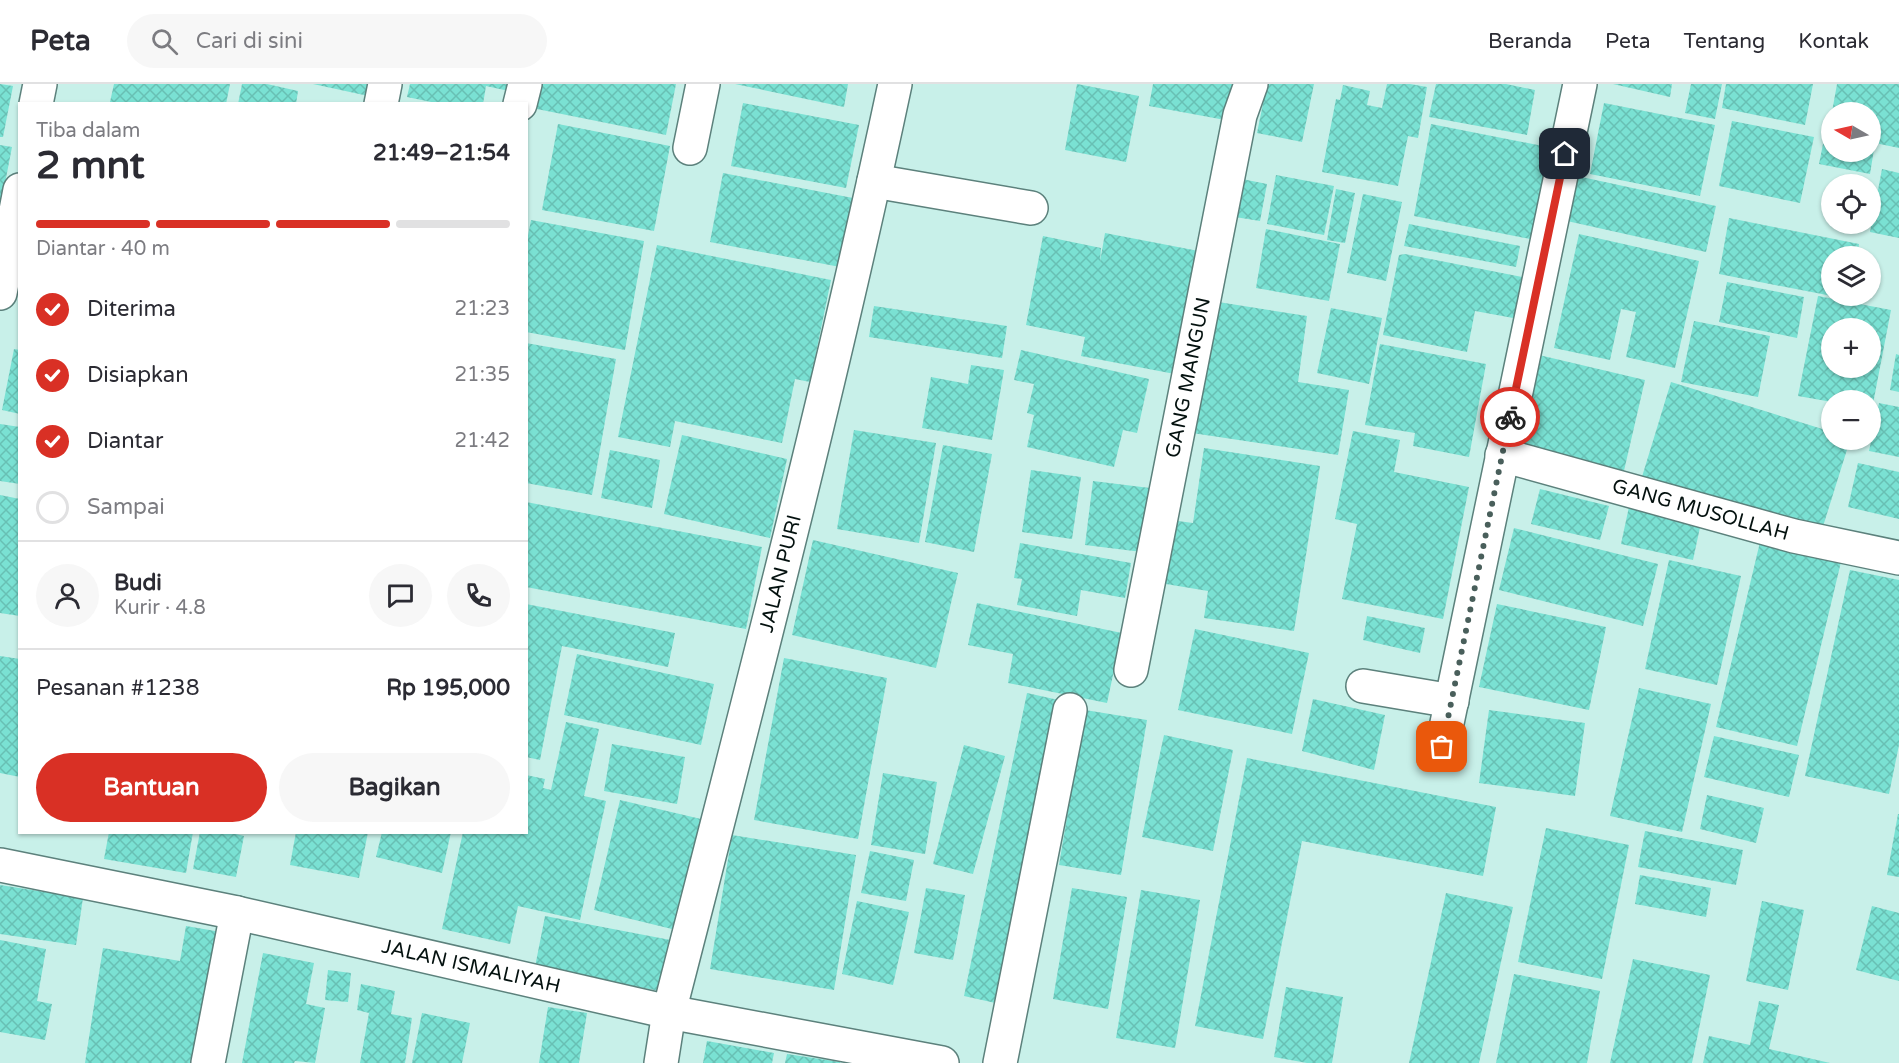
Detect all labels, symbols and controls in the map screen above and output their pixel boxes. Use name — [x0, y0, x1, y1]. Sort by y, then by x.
search box — [127, 14, 547, 68]
text: Peta — [30, 24, 91, 58]
icon: search — [148, 25, 181, 58]
text: Cari di sini — [196, 28, 303, 54]
text: Beranda — [1488, 29, 1572, 54]
text: Peta — [1605, 29, 1651, 54]
text: Tentang — [1684, 29, 1765, 54]
text: Kontak — [1798, 29, 1869, 54]
north arrow — [1821, 102, 1881, 162]
map controls — [1821, 102, 1881, 450]
text: Tiba dalam — [36, 119, 140, 143]
pin — [1539, 128, 1590, 179]
icon: home — [1548, 137, 1581, 170]
text: 21:49–21:54 — [373, 140, 510, 166]
text: 2 mnt — [36, 142, 145, 189]
button: locate — [1821, 174, 1881, 234]
text: Diantar · 40 m — [36, 237, 170, 261]
button: layers — [1821, 246, 1881, 306]
icon: check — [36, 293, 69, 326]
street label: GANG MANGUN — [1161, 295, 1216, 460]
text: Diterima — [87, 296, 176, 322]
text: 21:23 — [455, 297, 510, 321]
button: + — [1821, 318, 1881, 378]
icon: check — [36, 359, 69, 392]
text: Disiapkan — [87, 362, 189, 388]
text: 21:35 — [455, 363, 510, 387]
courier — [1480, 387, 1540, 447]
button: − — [1821, 390, 1881, 450]
icon: bike — [1494, 401, 1527, 434]
icon: check — [36, 425, 69, 458]
text: Diantar — [87, 428, 163, 454]
text: 21:42 — [455, 429, 510, 453]
street label: GANG MUSOLLAH — [1609, 474, 1792, 546]
text: Sampai — [87, 494, 165, 520]
street label: JALAN PURI — [755, 512, 807, 635]
button: person — [36, 564, 99, 627]
button: chat — [369, 564, 432, 627]
button: phone — [447, 564, 510, 627]
text: Budi — [114, 570, 162, 596]
text: Kurir · 4.8 — [114, 596, 206, 620]
text: Pesanan #1238 — [36, 675, 199, 701]
text: Rp 195,000 — [386, 675, 510, 701]
pin — [1416, 721, 1467, 772]
icon: bag — [1425, 730, 1458, 763]
button: Bantuan — [36, 753, 267, 822]
button: Bagikan — [279, 753, 510, 822]
street label: JALAN ISMALIYAH — [379, 935, 563, 999]

